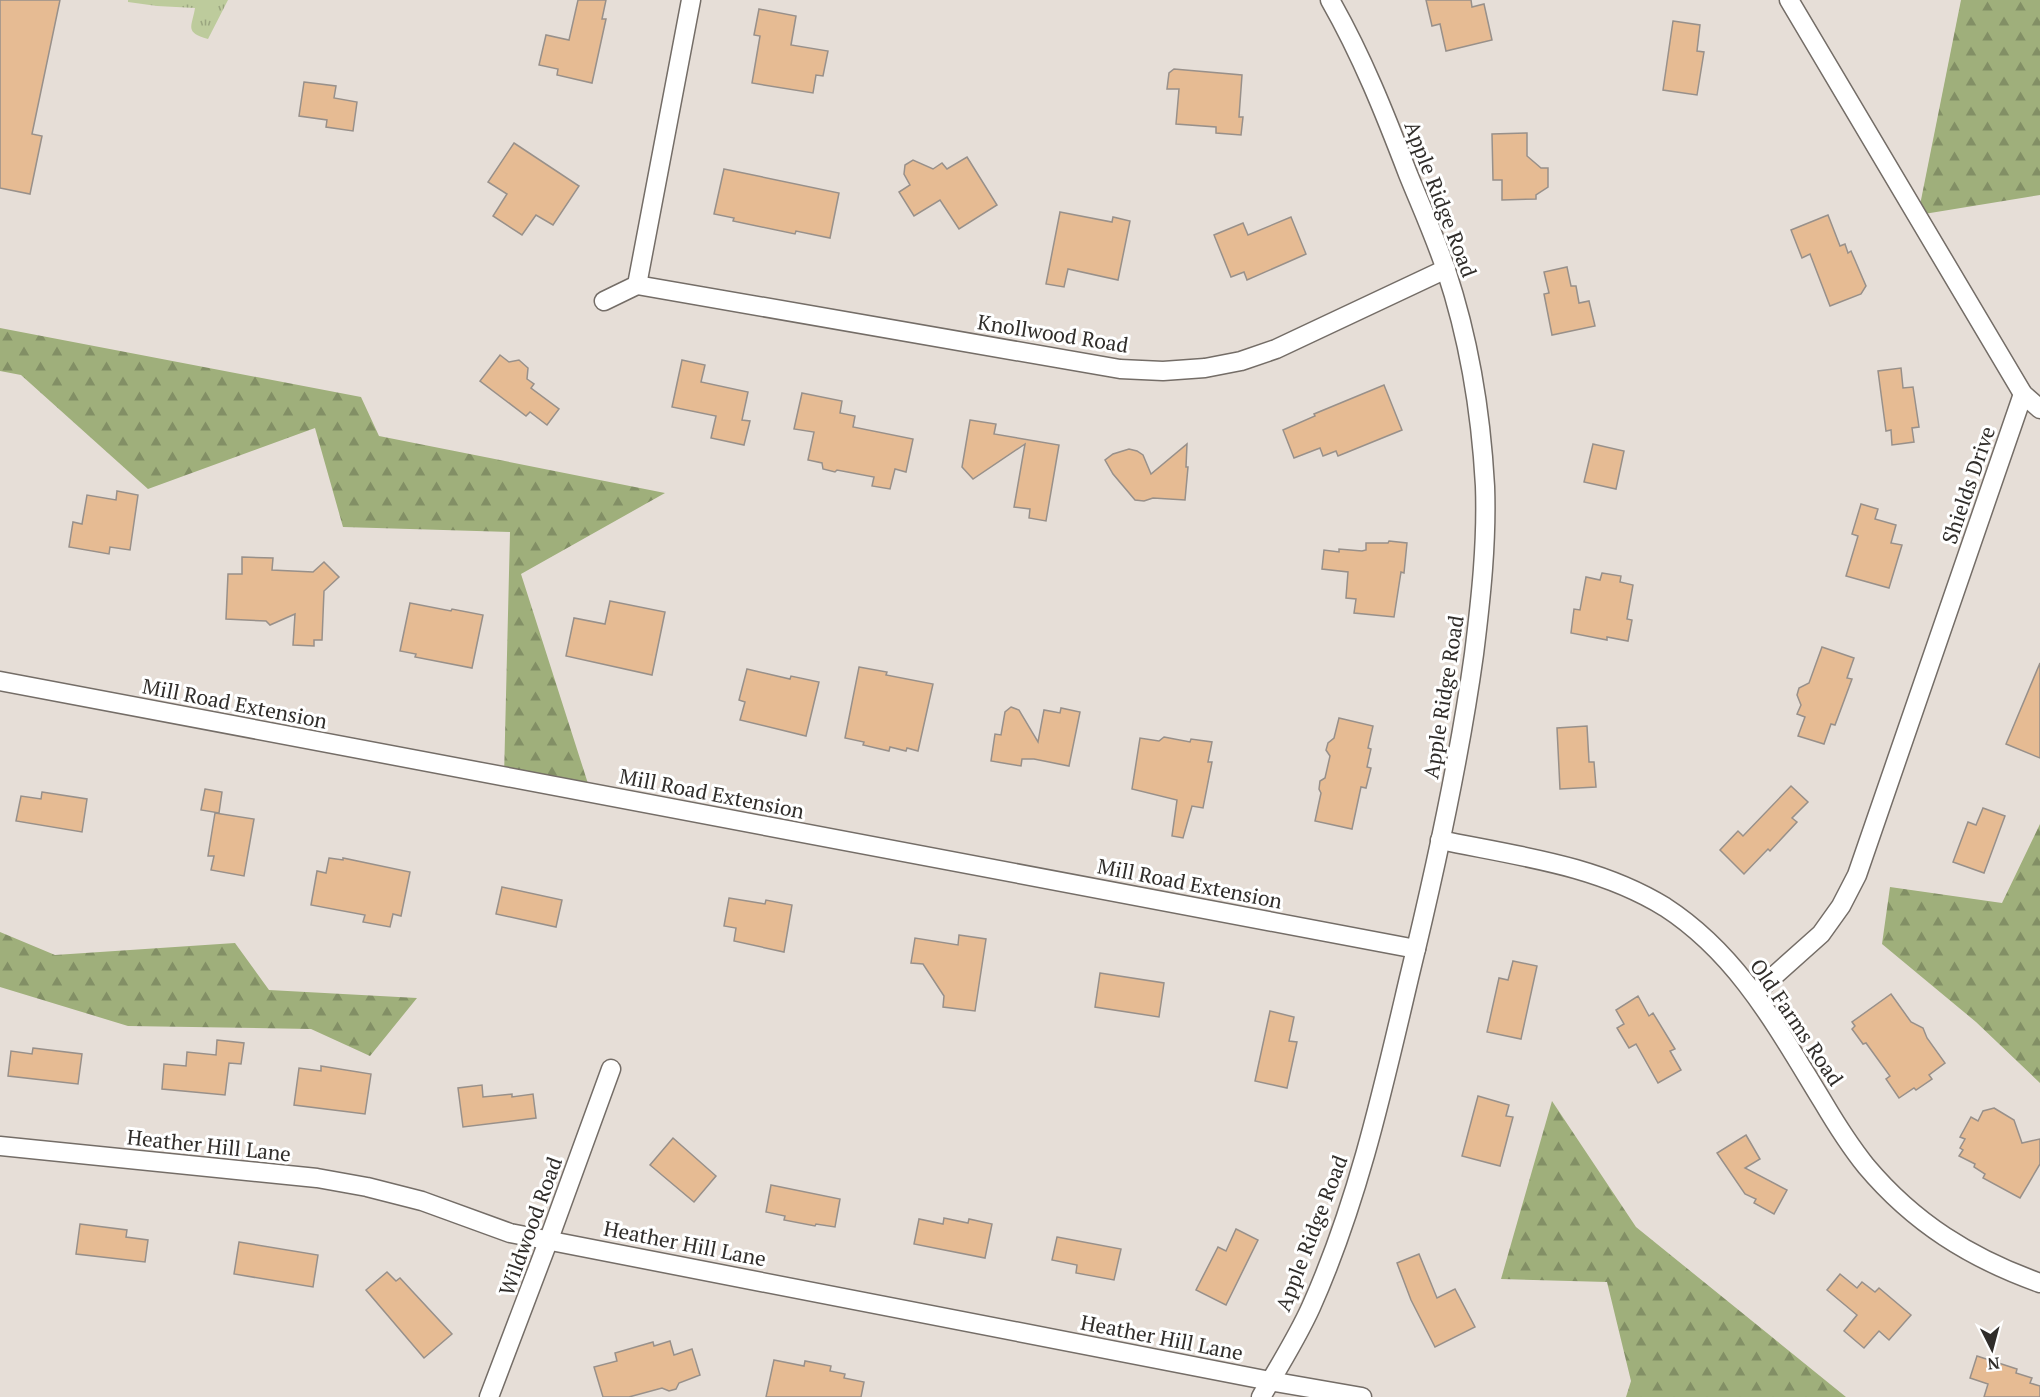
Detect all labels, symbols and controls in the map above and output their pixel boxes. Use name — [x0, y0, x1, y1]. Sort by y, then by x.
street label: Apple Ridge Road — [1398, 117, 1484, 281]
street label: Knollwood Road — [976, 307, 1131, 359]
street label: Shields Drive — [1935, 422, 2001, 548]
street label: Apple Ridge Road — [1416, 613, 1470, 781]
street label: Mill Road Extension — [140, 671, 330, 735]
street label: Mill Road Extension — [617, 761, 807, 825]
street label: Mill Road Extension — [1095, 851, 1285, 915]
street label: Old Farms Road — [1744, 953, 1850, 1091]
street label: Heather Hill Lane — [126, 1122, 292, 1168]
street label: Apple Ridge Road — [1268, 1151, 1354, 1315]
street label: Wildwood Road — [492, 1152, 568, 1299]
street label: Heather Hill Lane — [601, 1214, 769, 1272]
street label: Heather Hill Lane — [1078, 1308, 1246, 1366]
north arrow — [1962, 1319, 2022, 1379]
text: N — [1986, 1352, 2001, 1375]

